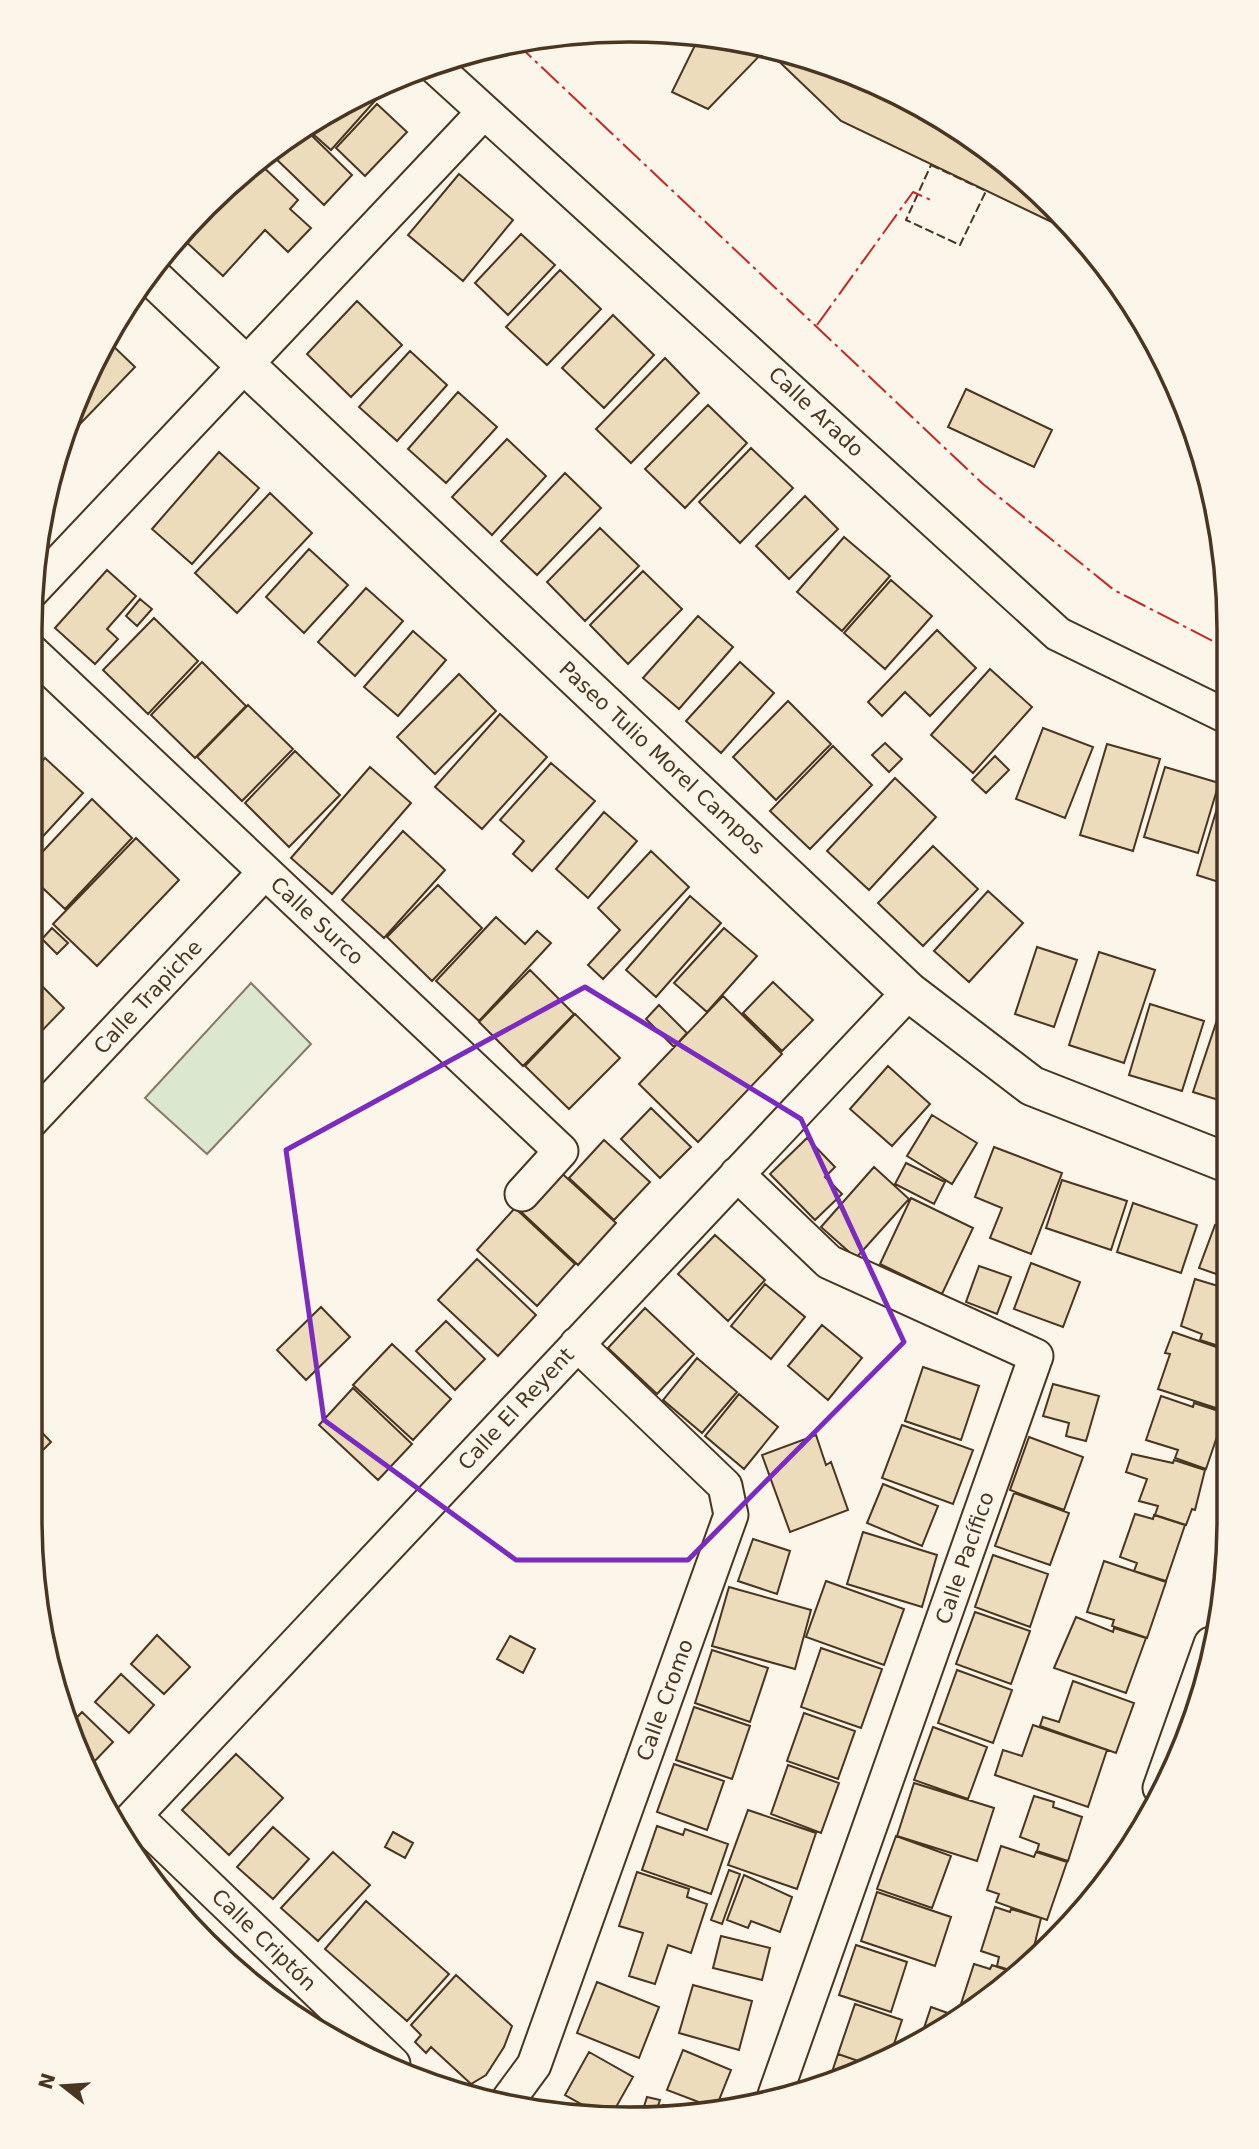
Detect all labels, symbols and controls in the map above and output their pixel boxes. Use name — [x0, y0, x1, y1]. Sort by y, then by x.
street label: Calle Arado — [764, 362, 868, 462]
street label: Paseo Tulio Morel Campos — [554, 657, 770, 859]
street label: Calle Surco — [266, 872, 368, 970]
street label: Calle Trapiche — [89, 935, 207, 1059]
street label: Calle El Reyent — [453, 1343, 579, 1475]
street label: Calle Pacífico — [931, 1489, 999, 1627]
street label: Calle Cromo — [632, 1636, 698, 1764]
street label: Calle Criptón — [207, 1884, 321, 1996]
north arrow — [28, 2051, 98, 2121]
text: N — [34, 2070, 60, 2092]

